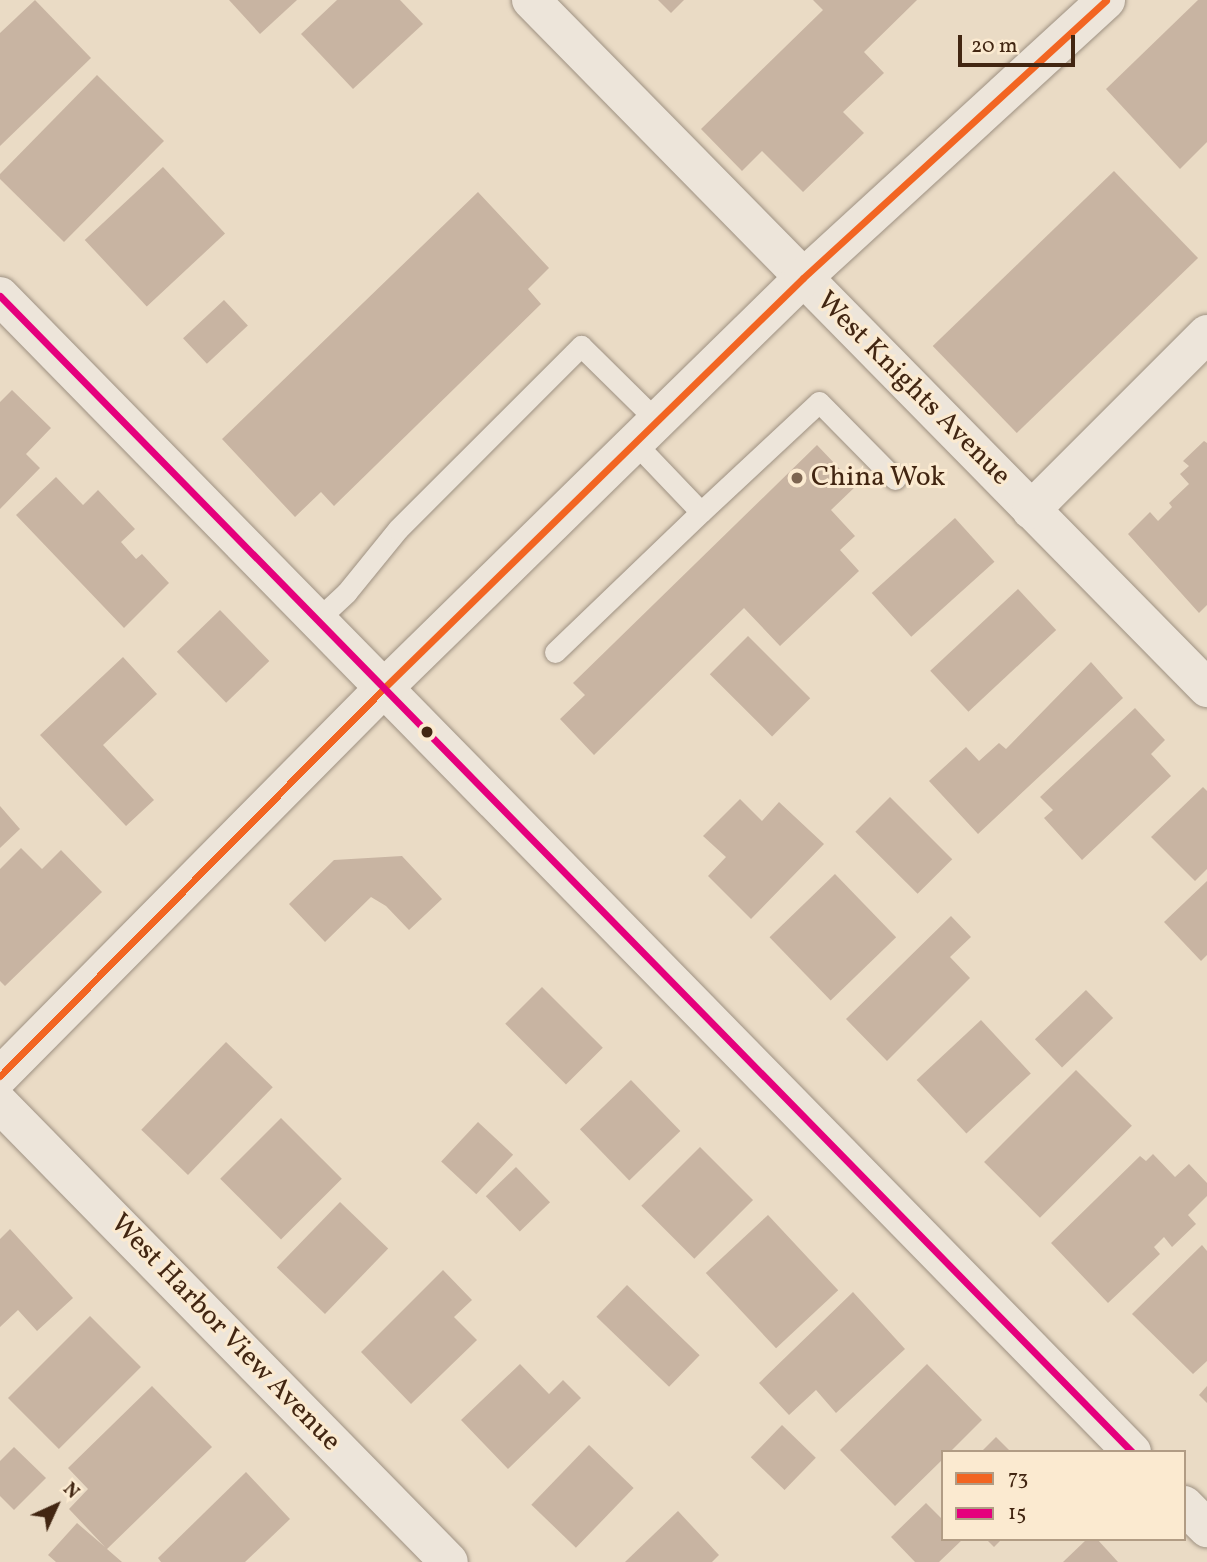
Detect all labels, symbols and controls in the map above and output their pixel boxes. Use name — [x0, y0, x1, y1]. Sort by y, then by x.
scale bar — [962, 21, 1079, 65]
text: 20 m — [971, 32, 1017, 61]
street label: West Knights Avenue — [809, 285, 1017, 493]
place label: China Wok — [811, 461, 946, 495]
marker: China Wok — [789, 470, 805, 486]
unlabelled marker — [420, 725, 434, 739]
street label: West Harbor View Avenue — [102, 1207, 348, 1459]
legend — [941, 1450, 1186, 1541]
text: 73 — [1008, 1464, 1028, 1493]
north arrow — [21, 1471, 91, 1541]
text: N — [57, 1477, 85, 1505]
text: 15 — [1008, 1499, 1026, 1528]

